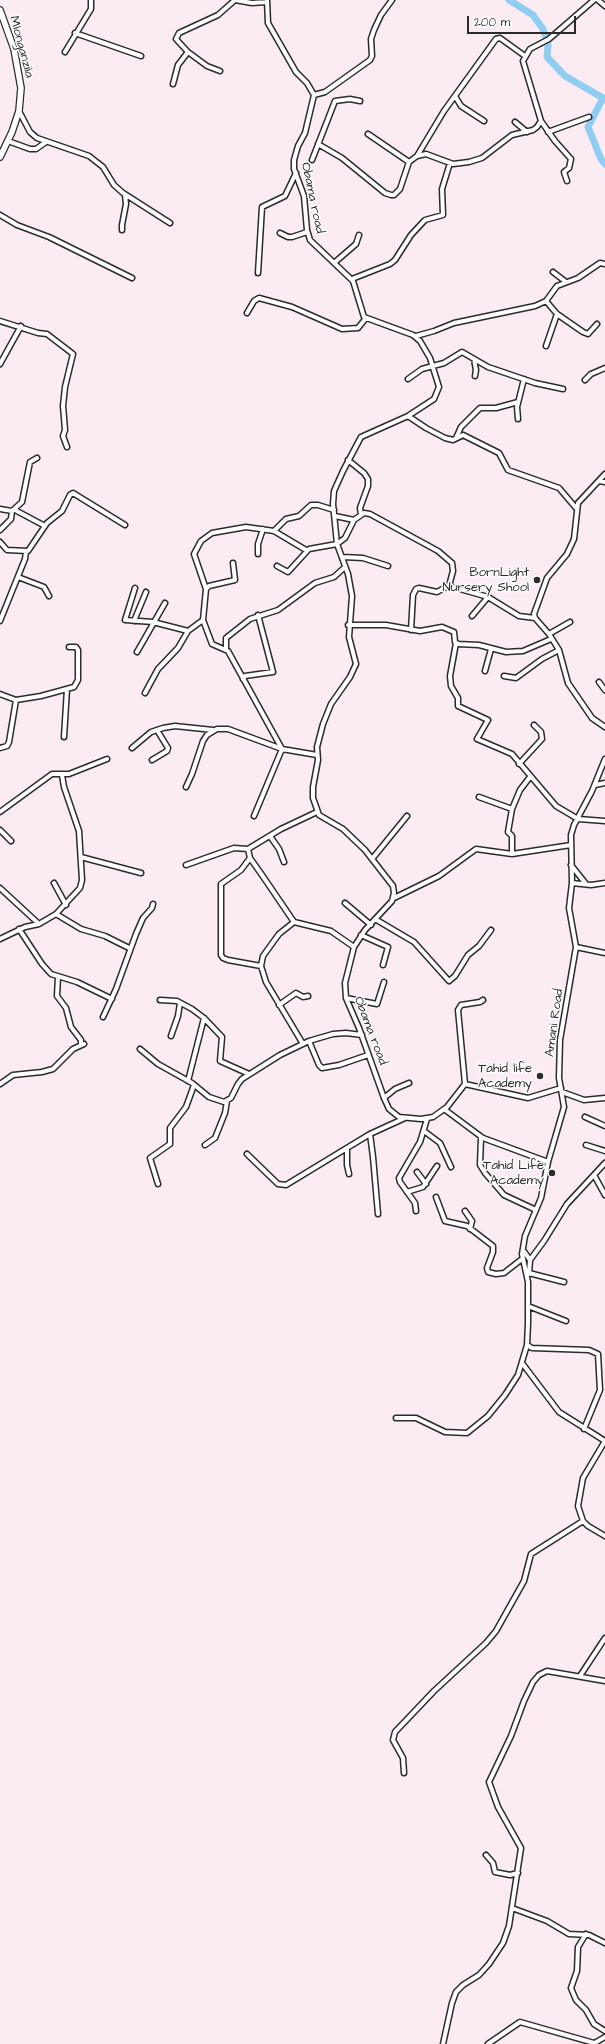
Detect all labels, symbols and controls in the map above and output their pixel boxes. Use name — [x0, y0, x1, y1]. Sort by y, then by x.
scale bar — [469, 8, 578, 34]
street label: Mlonganzila — [5, 14, 37, 80]
text: 200 m — [474, 14, 510, 31]
street label: Obama road — [297, 161, 327, 235]
place label: BornLight Nursery Shool — [443, 565, 529, 596]
marker: BornLight Nursery Shool — [532, 575, 542, 585]
street label: Amani Road — [543, 988, 567, 1058]
street label: Obama road — [350, 994, 390, 1068]
place label: Tahid life Academy — [478, 1061, 532, 1092]
marker: Tahid life Academy — [535, 1071, 545, 1081]
place label: Tahid Life Academy — [483, 1158, 544, 1189]
marker: Tahid Life Academy — [547, 1168, 557, 1178]

